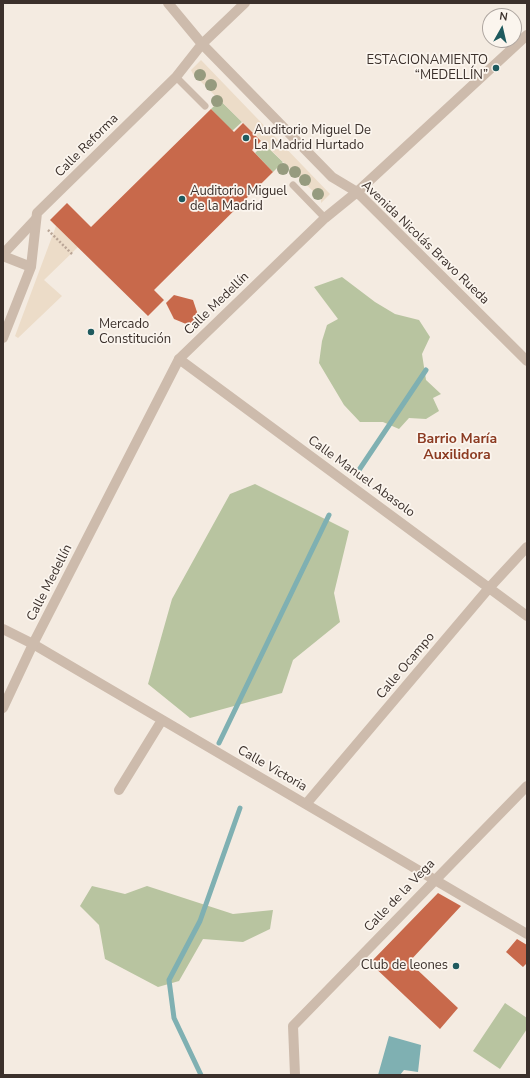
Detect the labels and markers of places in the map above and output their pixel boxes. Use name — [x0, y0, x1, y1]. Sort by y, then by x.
place label: ESTACIONAMIENTO “MEDELLÍN” — [367, 53, 488, 84]
marker: ESTACIONAMIENTO “MEDELLÍN” — [491, 63, 501, 73]
place label: Auditorio Miguel De La Madrid Hurtado — [254, 123, 371, 154]
marker: Auditorio Miguel De La Madrid Hurtado — [241, 133, 251, 143]
place label: Auditorio Miguel de la Madrid — [190, 184, 287, 215]
marker: Auditorio Miguel de la Madrid — [177, 194, 187, 204]
place label: Mercado Constitución — [99, 317, 171, 348]
marker: Mercado Constitución — [86, 327, 96, 337]
place label: Club de leones — [361, 958, 448, 974]
marker: Club de leones — [451, 961, 461, 971]

